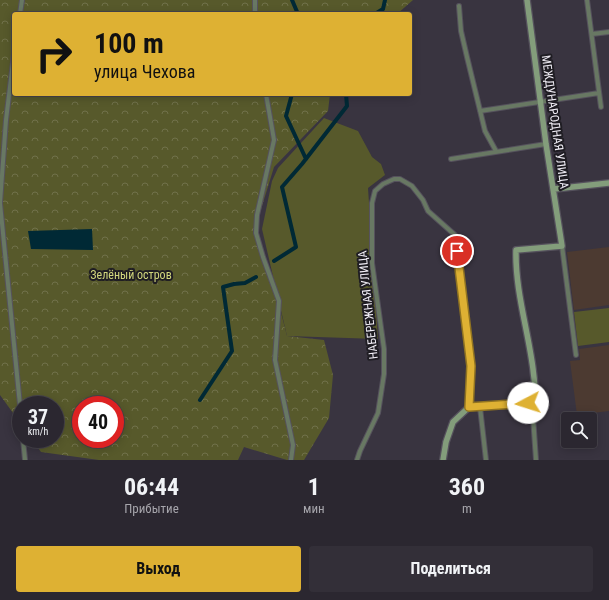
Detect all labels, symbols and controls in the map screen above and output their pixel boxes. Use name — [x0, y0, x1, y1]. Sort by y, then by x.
text: 100 m — [94, 27, 164, 60]
icon: right — [28, 28, 80, 80]
street label: МЕЖДУНАРОДНАЯ УЛИЦА — [539, 54, 571, 190]
text: улица Чехова — [94, 61, 195, 82]
pin — [440, 234, 474, 268]
icon: arrive — [446, 240, 468, 262]
street label: НАБЕРЕЖНАЯ УЛИЦА — [355, 250, 381, 360]
park label: Зелёный остров — [90, 268, 172, 282]
position arrow — [507, 382, 549, 424]
speed limit sign: 40 — [72, 396, 124, 448]
text: 37 — [28, 405, 48, 429]
map controls — [561, 412, 597, 448]
button: search — [561, 412, 597, 448]
text: km/h — [28, 426, 48, 437]
text: 06:44 — [124, 473, 179, 501]
text: 1 — [308, 473, 320, 501]
text: 360 — [449, 473, 485, 501]
text: Прибытие — [124, 501, 179, 516]
text: мин — [303, 501, 325, 516]
text: m — [462, 501, 472, 516]
button: Выход — [16, 546, 301, 592]
button: Поделиться — [309, 546, 593, 592]

